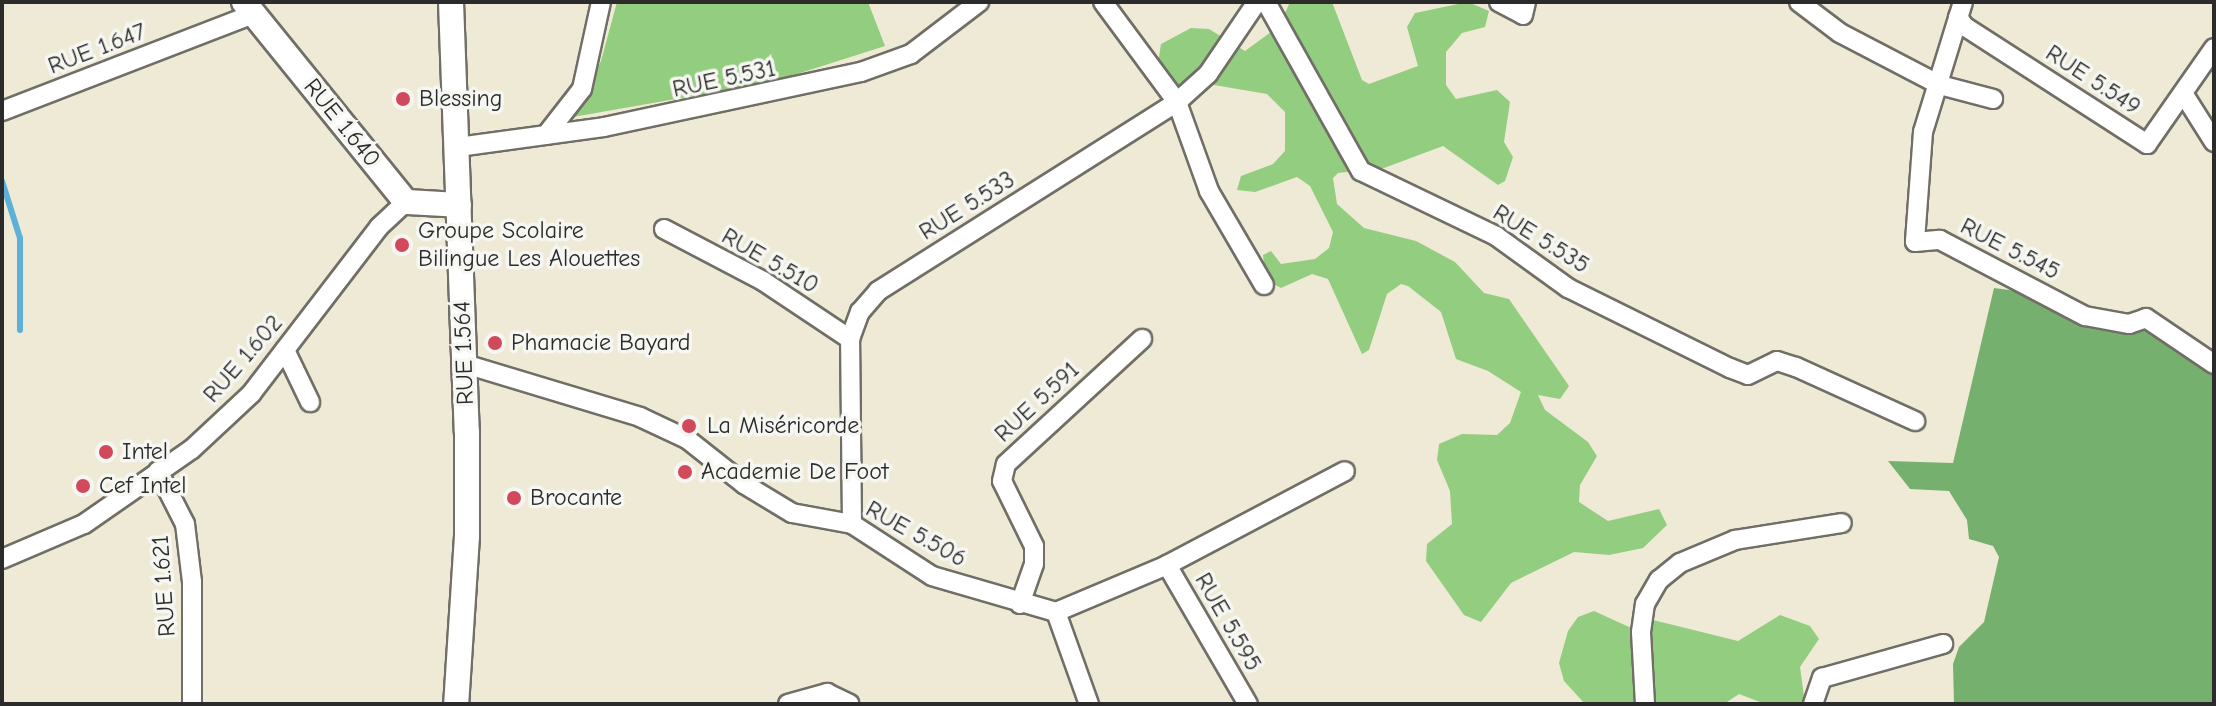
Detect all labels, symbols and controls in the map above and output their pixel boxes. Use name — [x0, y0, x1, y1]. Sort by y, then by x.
street label: RUE 1.647 — [44, 17, 150, 81]
street label: RUE 5.549 — [2040, 39, 2146, 121]
street label: RUE 5.531 — [670, 54, 778, 104]
street label: RUE 1.640 — [298, 73, 386, 173]
place label: Blessing — [419, 85, 503, 113]
marker: Blessing — [394, 90, 412, 108]
street label: RUE 5.533 — [914, 165, 1020, 247]
street label: RUE 5.535 — [1487, 198, 1595, 280]
street label: RUE 5.545 — [1955, 212, 2065, 286]
place label: Groupe Scolaire Bilingue Les Alouettes — [418, 217, 640, 273]
street label: RUE 5.510 — [716, 222, 824, 300]
marker: Groupe Scolaire Bilingue Les Alouettes — [393, 236, 411, 254]
street label: RUE 1.564 — [448, 300, 480, 406]
street label: RUE 1.602 — [197, 309, 289, 409]
place label: Phamacie Bayard — [511, 329, 691, 357]
marker: Phamacie Bayard — [486, 334, 504, 352]
street label: RUE 5.591 — [989, 356, 1085, 448]
place label: La Miséricorde — [707, 412, 859, 440]
marker: La Miséricorde — [678, 415, 700, 437]
place label: Intel — [122, 438, 168, 466]
marker: Intel — [97, 443, 115, 461]
place label: Academie De Foot — [701, 458, 889, 486]
marker: Academie De Foot — [676, 463, 694, 481]
place label: Cef Intel — [99, 472, 187, 500]
marker: Cef Intel — [74, 477, 92, 495]
place label: Brocante — [530, 484, 622, 512]
marker: Brocante — [505, 489, 523, 507]
street label: RUE 5.506 — [861, 495, 971, 573]
street label: RUE 1.621 — [146, 534, 182, 638]
street label: RUE 5.595 — [1188, 568, 1268, 676]

